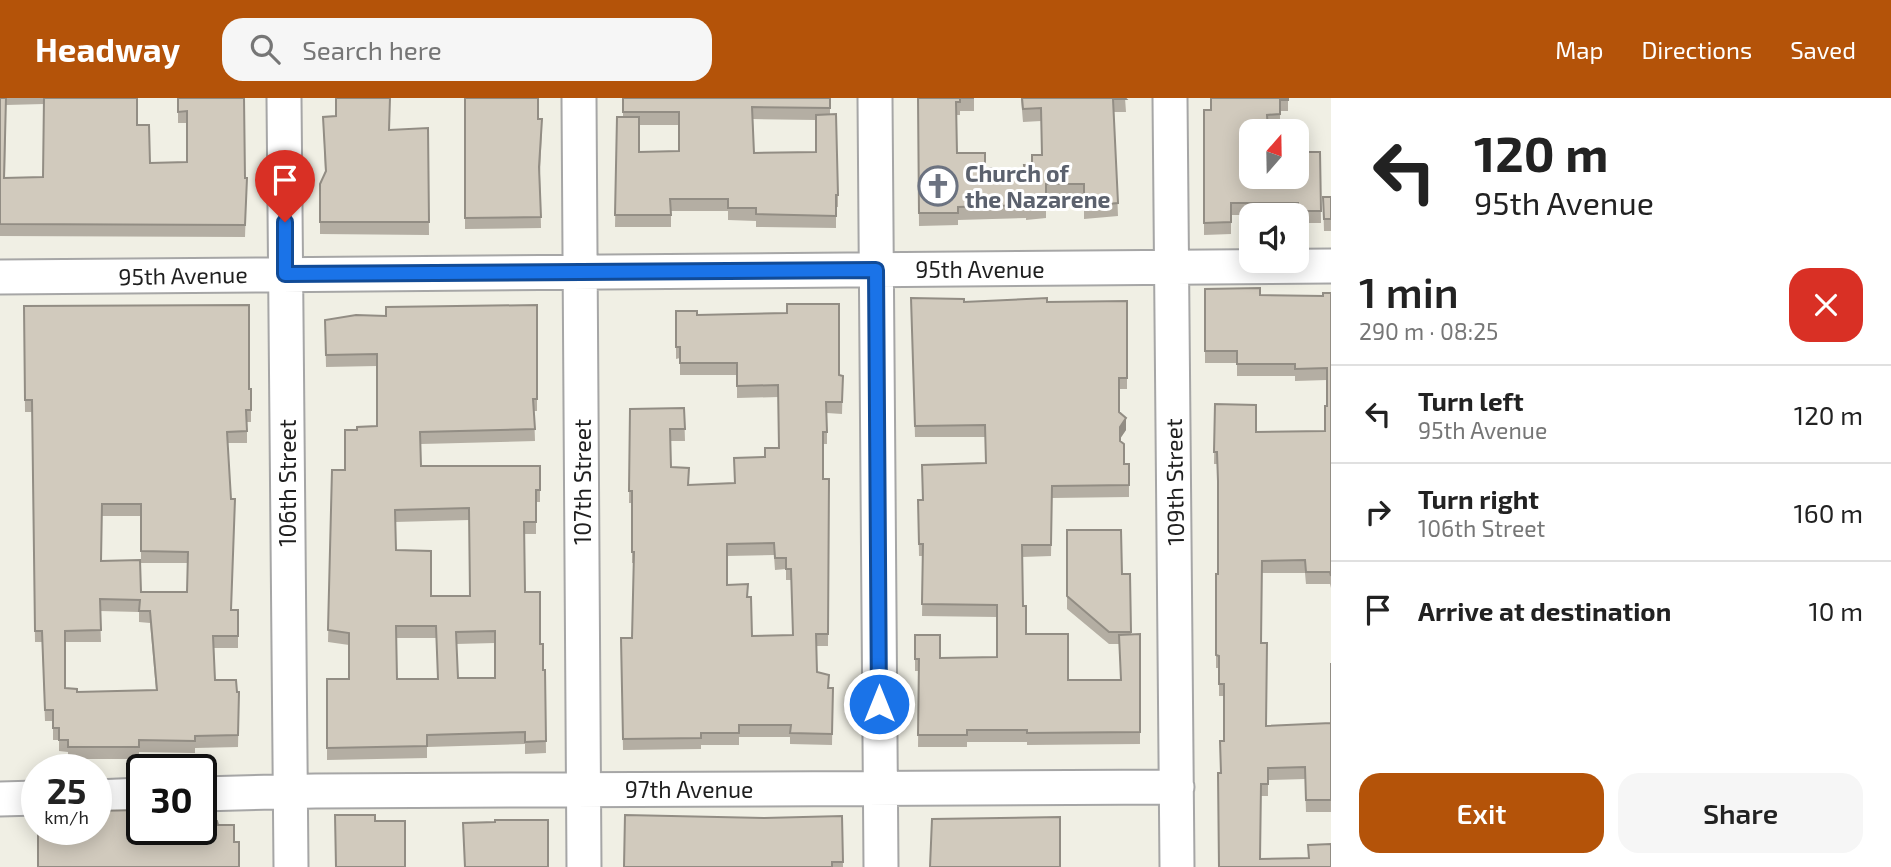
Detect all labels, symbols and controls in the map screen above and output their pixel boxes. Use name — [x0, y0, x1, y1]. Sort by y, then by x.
search box — [222, 18, 712, 81]
text: Headway — [35, 29, 180, 69]
icon: search — [246, 30, 284, 68]
text: Search here — [302, 34, 442, 65]
text: Map — [1555, 35, 1603, 64]
text: Directions — [1641, 35, 1752, 64]
text: Saved — [1790, 35, 1856, 64]
north arrow — [1239, 119, 1309, 189]
map controls — [1239, 119, 1309, 273]
text: 120 m — [1474, 123, 1608, 182]
icon: left — [1359, 126, 1450, 217]
pin — [255, 150, 315, 222]
place label: Church of the Nazarene — [965, 159, 1111, 213]
icon: arrive — [266, 161, 304, 199]
church icon: Church of the Nazarene — [917, 165, 959, 207]
text: 95th Avenue — [1474, 183, 1654, 221]
button: sound — [1239, 203, 1309, 273]
street label: 95th Avenue — [915, 255, 1045, 283]
street label: 95th Avenue — [118, 260, 248, 290]
text: 1 min — [1359, 266, 1459, 316]
button: close — [1789, 268, 1863, 342]
text: 290 m · 08:25 — [1359, 317, 1498, 345]
text: Turn left — [1418, 385, 1524, 416]
icon: left — [1359, 395, 1397, 433]
text: 120 m — [1794, 399, 1863, 430]
text: 95th Avenue — [1418, 416, 1547, 444]
street label: 109th Street — [1159, 418, 1189, 546]
street label: 106th Street — [273, 419, 301, 547]
street label: 107th Street — [568, 419, 596, 545]
text: Turn right — [1418, 483, 1539, 514]
icon: right — [1359, 493, 1397, 531]
text: 160 m — [1794, 497, 1863, 528]
text: 106th Street — [1418, 514, 1545, 542]
icon: arrive — [1359, 591, 1397, 629]
text: Arrive at destination — [1418, 595, 1671, 626]
text: 10 m — [1808, 595, 1863, 626]
position arrow — [842, 667, 916, 741]
speed limit sign: 30 — [126, 754, 217, 845]
text: 25 — [47, 769, 86, 811]
button: Exit — [1359, 773, 1604, 853]
button: Share — [1618, 773, 1863, 853]
street label: 97th Avenue — [625, 775, 753, 803]
text: km/h — [44, 806, 89, 828]

